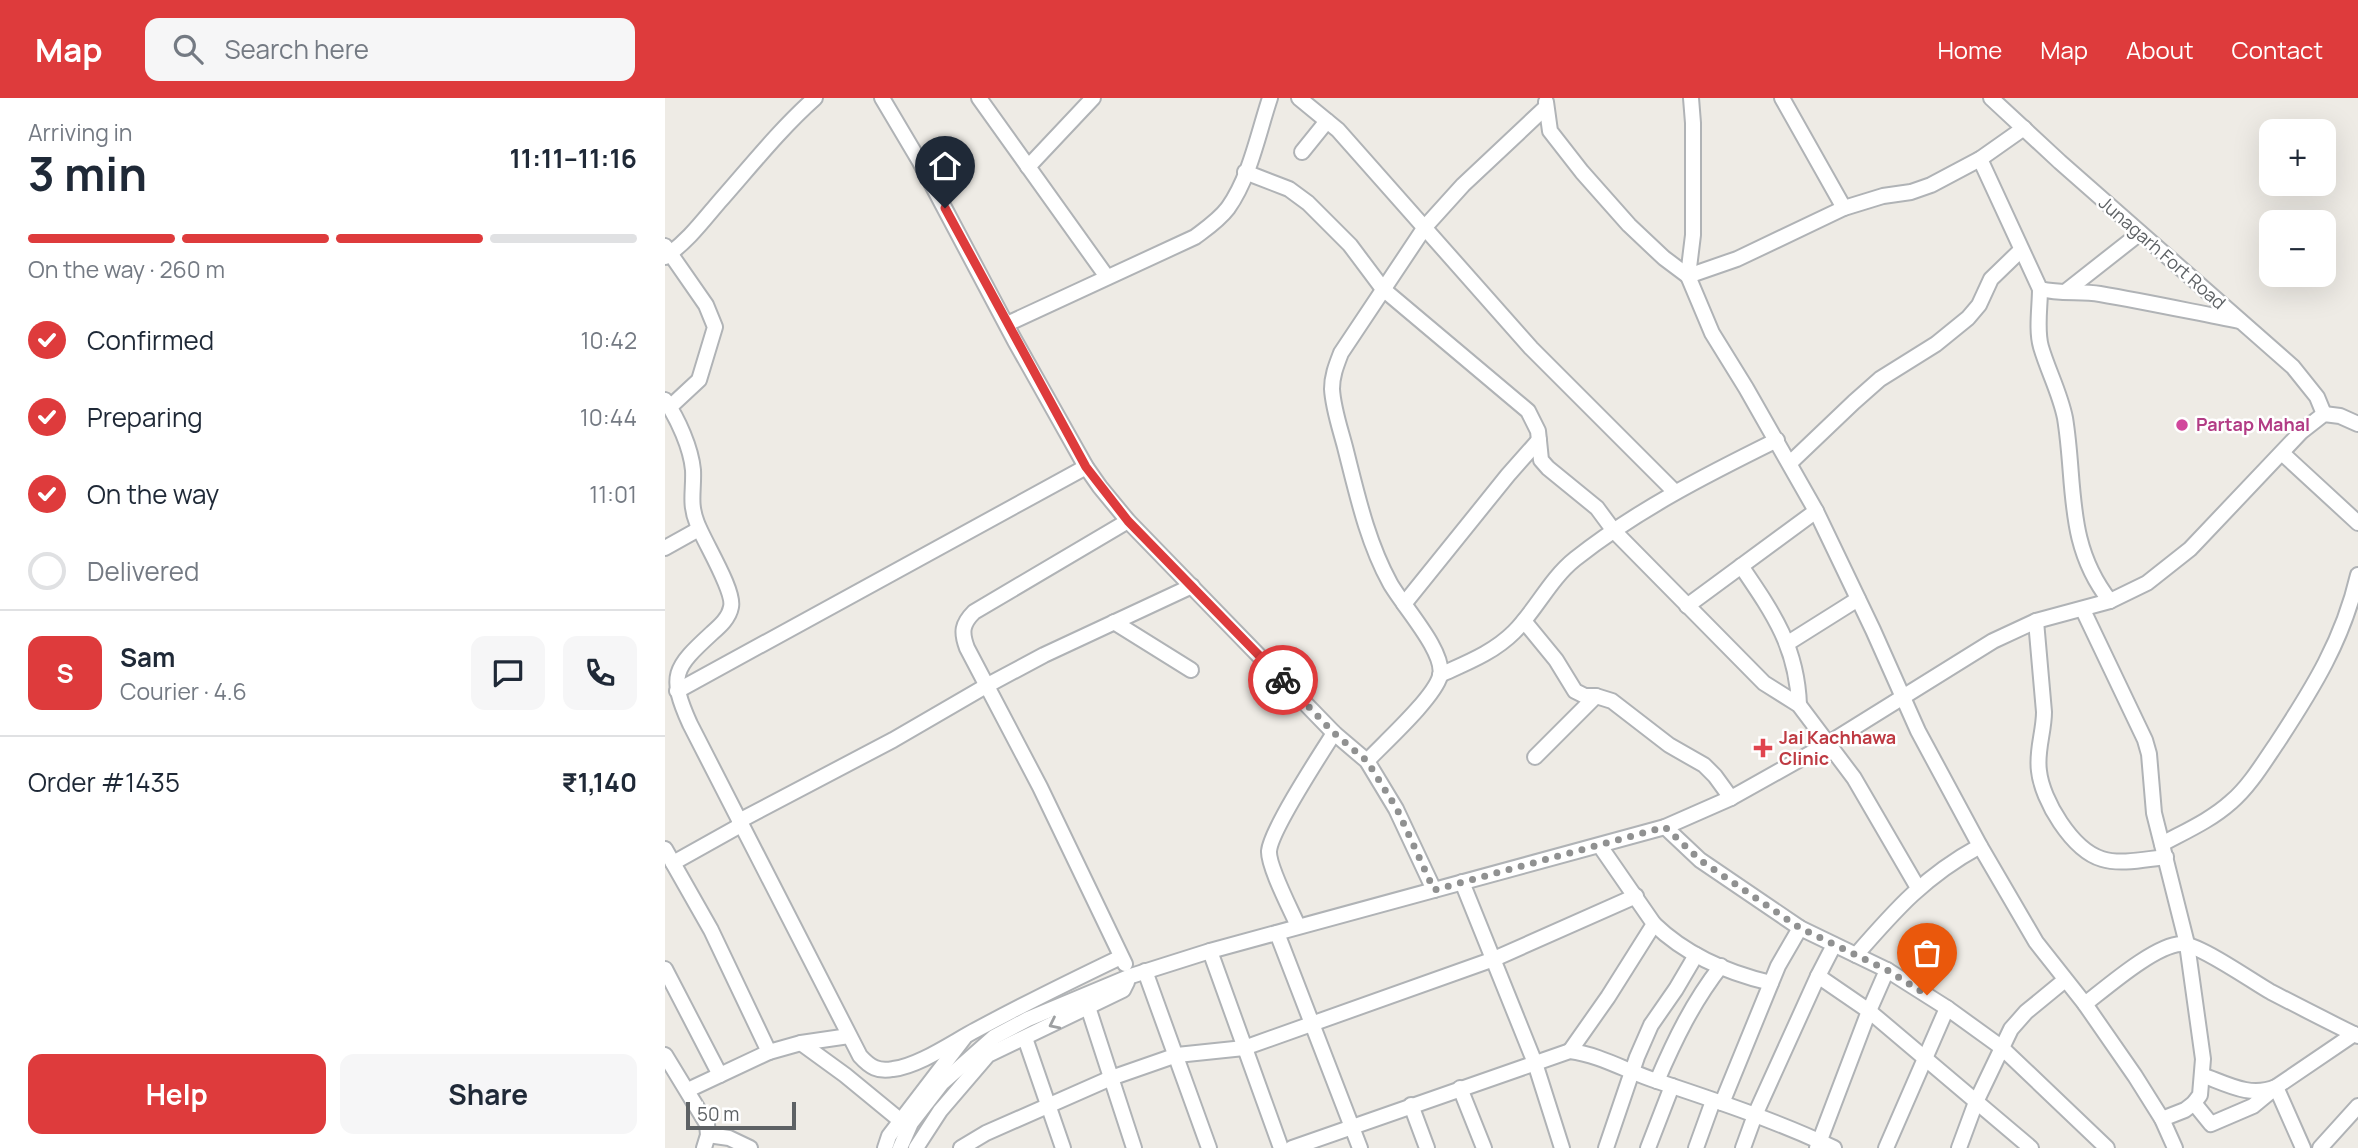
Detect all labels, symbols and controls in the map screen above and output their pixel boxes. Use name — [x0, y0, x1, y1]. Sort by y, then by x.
search box — [145, 18, 635, 81]
text: Map — [35, 27, 103, 72]
icon: search — [169, 30, 207, 68]
text: Search here — [225, 31, 369, 67]
text: Home — [1937, 33, 2002, 66]
text: Map — [2040, 33, 2088, 66]
text: About — [2126, 33, 2194, 66]
text: Contact — [2232, 33, 2323, 66]
text: Arriving in — [28, 116, 133, 148]
map controls — [2259, 119, 2336, 287]
button: + — [2259, 119, 2336, 196]
pin — [915, 136, 975, 208]
text: 11:11–11:16 — [509, 140, 637, 176]
text: 3 min — [28, 142, 147, 205]
icon: home — [926, 147, 964, 185]
street label: Junagarh Fort Road — [2094, 191, 2231, 314]
button: − — [2259, 210, 2336, 287]
text: On the way · 260 m — [28, 253, 225, 285]
icon: check — [28, 321, 66, 359]
text: Confirmed — [87, 322, 214, 358]
text: 10:42 — [580, 324, 637, 356]
icon: check — [28, 398, 66, 436]
text: Preparing — [87, 399, 203, 435]
text: 10:44 — [580, 401, 637, 433]
place label: Partap Mahal — [2196, 412, 2310, 436]
marker: Partap Mahal — [2174, 417, 2190, 433]
icon: check — [28, 475, 66, 513]
text: On the way — [87, 476, 219, 512]
text: 11:01 — [589, 478, 637, 510]
text: Delivered — [87, 553, 199, 589]
button: chat — [471, 636, 545, 710]
button: phone — [563, 636, 637, 710]
text: Sam — [120, 639, 175, 675]
courier — [1248, 645, 1318, 715]
text: S — [56, 655, 74, 691]
icon: bike — [1264, 661, 1302, 699]
text: Courier · 4.6 — [120, 675, 247, 707]
place label: Jai Kachhawa Clinic — [1779, 725, 1896, 770]
marker: Jai Kachhawa Clinic — [1753, 738, 1773, 758]
text: Order #1435 — [28, 764, 180, 800]
text: ₹1,140 — [561, 764, 637, 800]
pin — [1897, 923, 1957, 995]
icon: bag — [1908, 934, 1946, 972]
one-way arrow — [1049, 1015, 1061, 1029]
button: Help — [28, 1054, 326, 1134]
button: Share — [340, 1054, 637, 1134]
scale bar — [686, 1099, 796, 1131]
text: 50 m — [697, 1101, 739, 1127]

